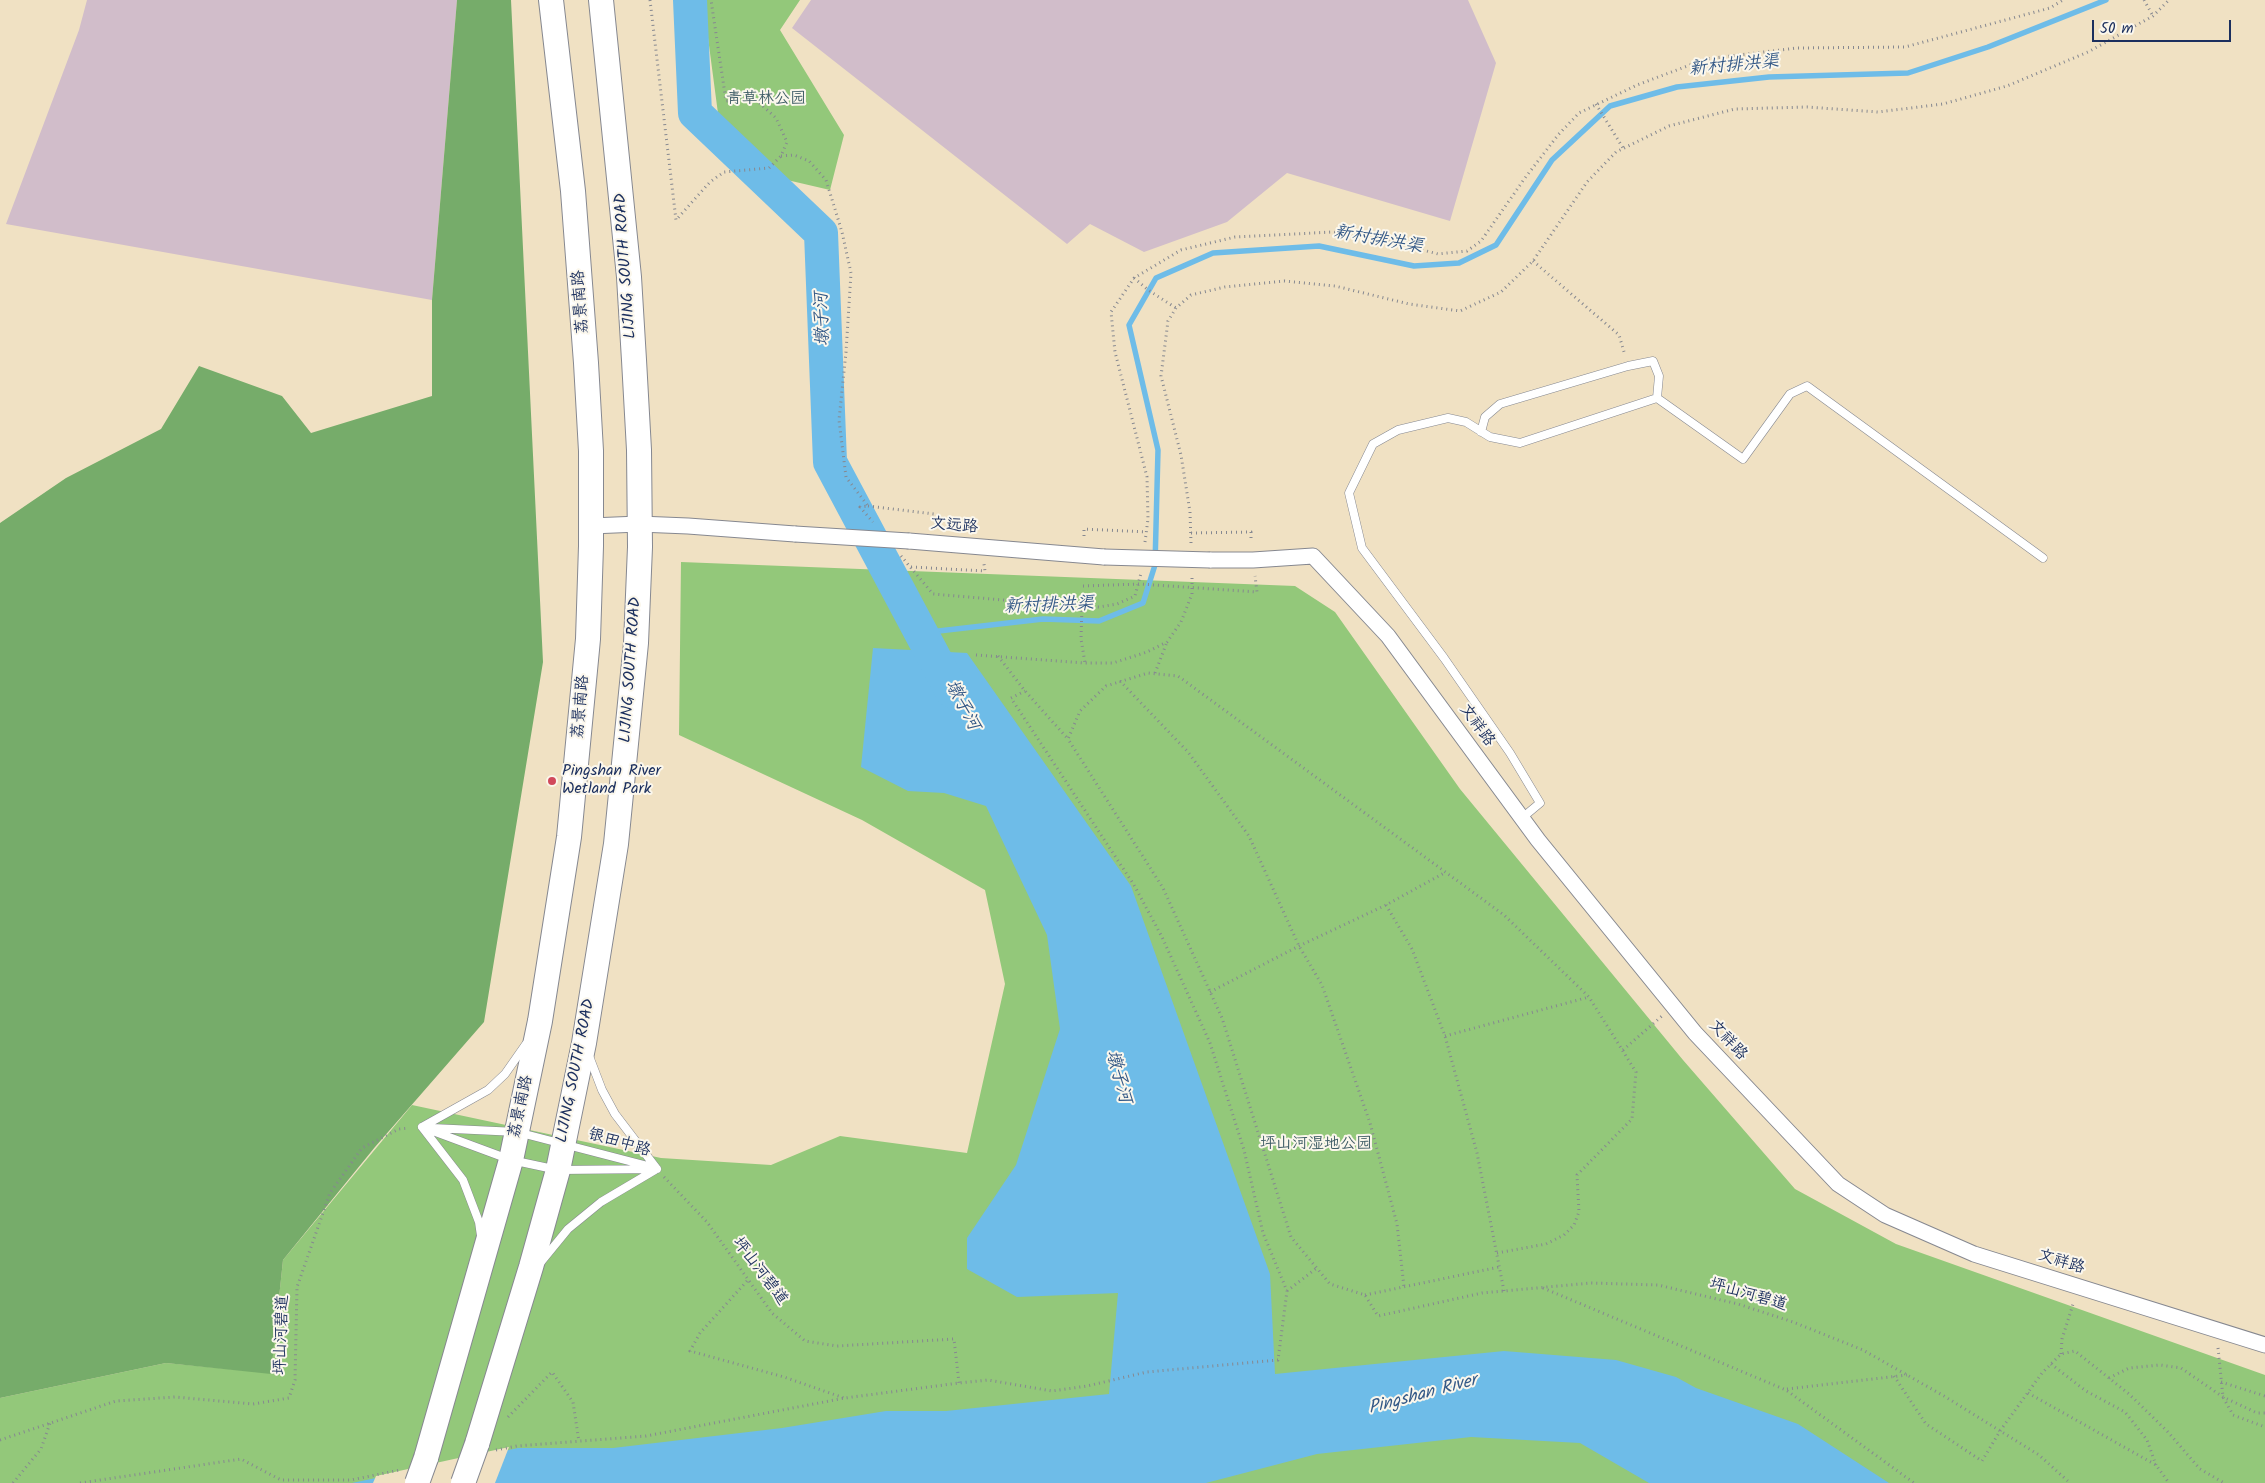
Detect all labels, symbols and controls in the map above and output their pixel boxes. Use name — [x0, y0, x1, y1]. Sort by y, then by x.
scale bar — [2095, 10, 2234, 42]
text: 50 m — [2100, 17, 2134, 41]
water label: 新村排洪渠 — [1688, 52, 1780, 82]
park label: 青草林公园 — [726, 90, 806, 110]
street label: LIJING SOUTH ROAD — [612, 193, 642, 339]
water label: 新村排洪渠 — [1332, 223, 1424, 259]
street label: 荔景南路 — [570, 269, 594, 335]
water label: 墩子河 — [812, 292, 836, 346]
street label: 文远路 — [929, 515, 979, 539]
water label: 新村排洪渠 — [1004, 595, 1094, 619]
street label: LIJING SOUTH ROAD — [617, 597, 647, 743]
street label: 荔景南路 — [570, 674, 594, 740]
water label: 墩子河 — [939, 677, 983, 735]
street label: 文祥路 — [1454, 701, 1498, 751]
place label: Pingshan River Wetland Park — [562, 762, 661, 800]
marker: Pingshan River Wetland Park — [546, 775, 558, 787]
street label: LIJING SOUTH ROAD — [554, 998, 600, 1144]
street label: 文祥路 — [1704, 1017, 1750, 1065]
water label: 墩子河 — [1100, 1048, 1134, 1106]
street label: 荔景南路 — [506, 1074, 538, 1140]
street label: 银田中路 — [586, 1126, 652, 1162]
park label: 坪山河湿地公园 — [1260, 1135, 1372, 1155]
street label: 坪山河碧道 — [727, 1234, 791, 1310]
street label: 文祥路 — [2035, 1247, 2087, 1279]
street label: 坪山河碧道 — [1707, 1276, 1789, 1316]
street label: 坪山河碧道 — [272, 1295, 294, 1375]
water label: Pingshan River — [1366, 1371, 1480, 1421]

